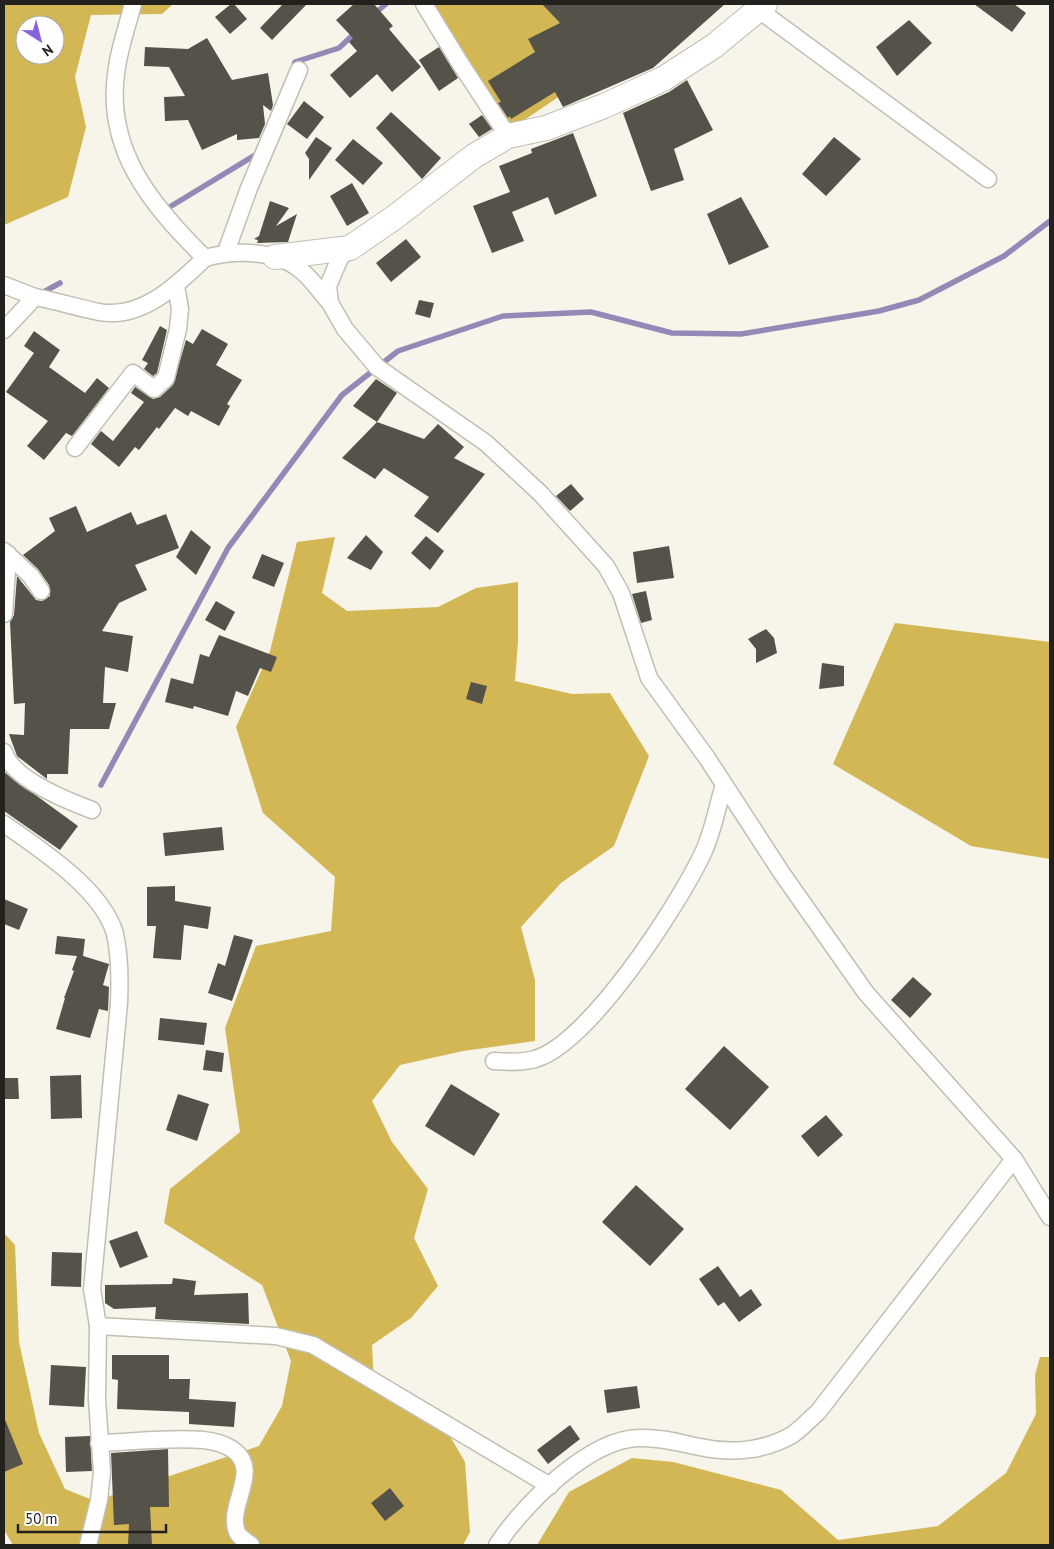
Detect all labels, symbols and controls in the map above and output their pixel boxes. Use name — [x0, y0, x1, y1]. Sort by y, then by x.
north arrow — [15, 15, 65, 65]
text: N — [39, 41, 57, 61]
scale bar — [18, 1502, 165, 1534]
text: 50 m — [25, 1509, 58, 1528]

